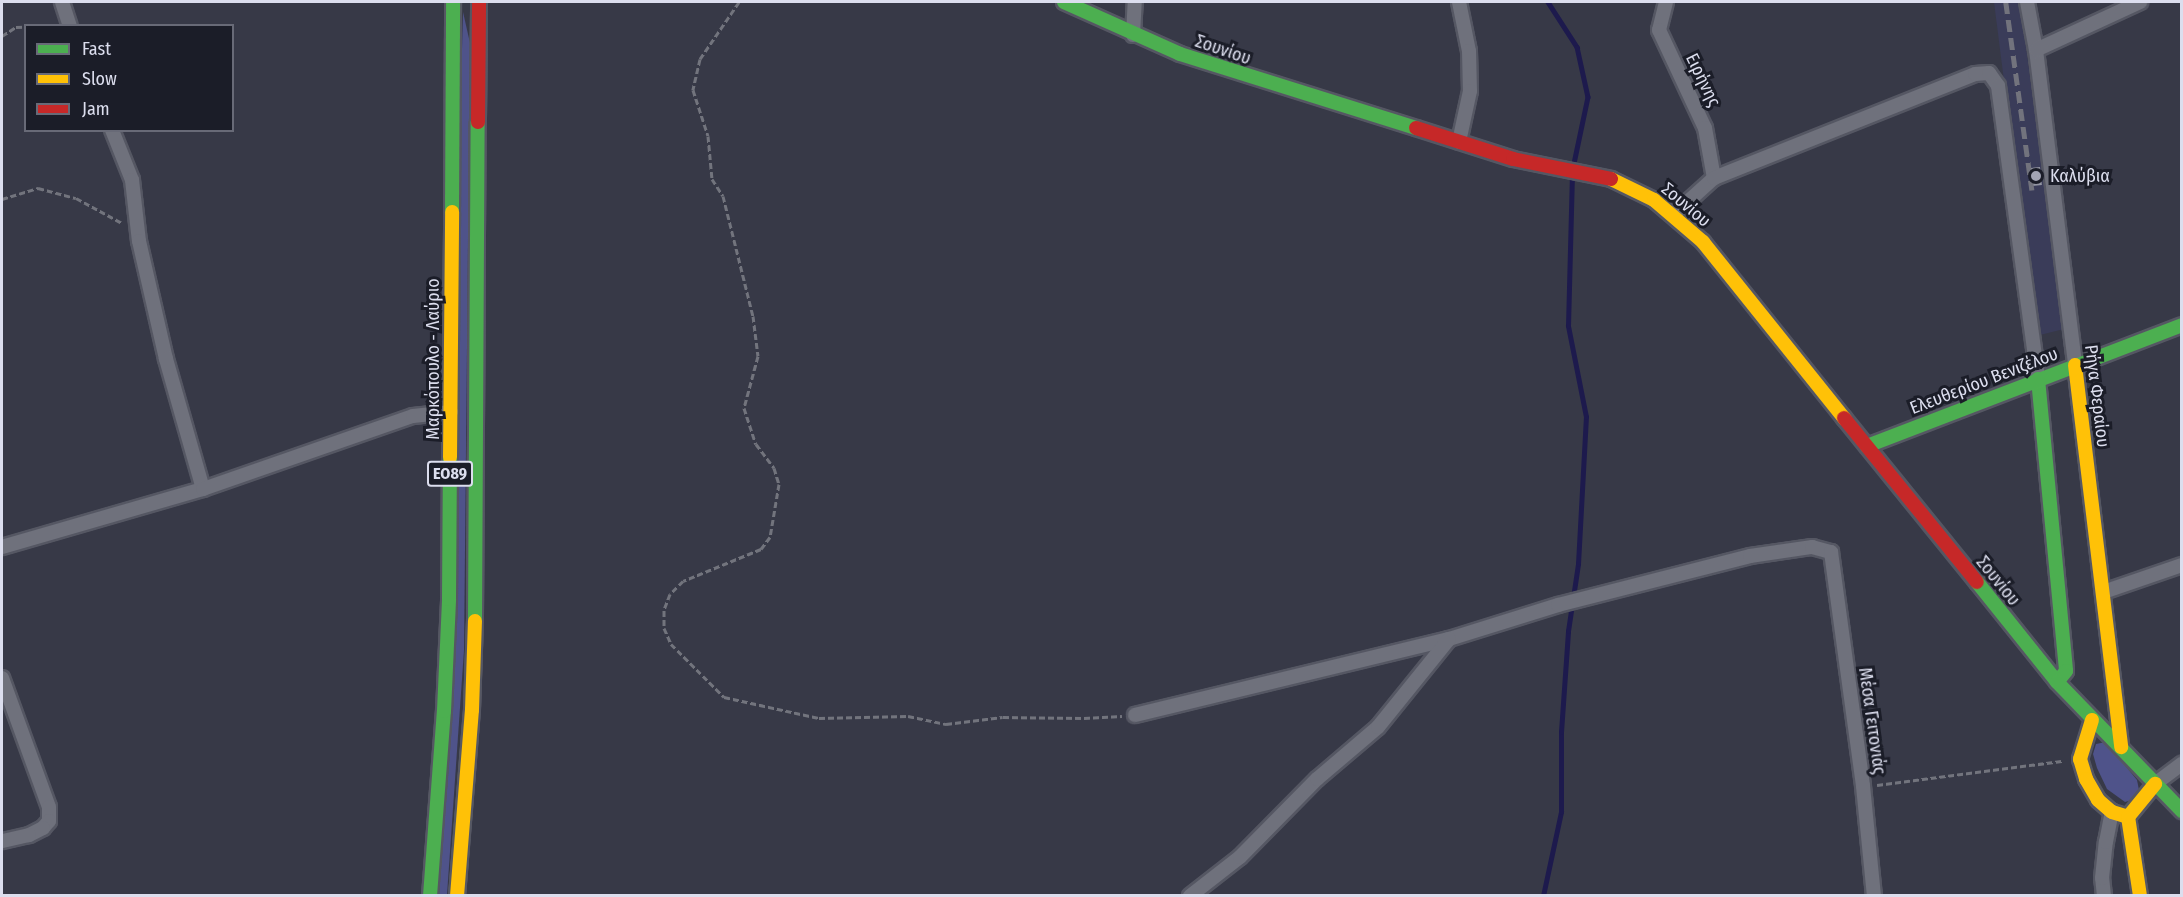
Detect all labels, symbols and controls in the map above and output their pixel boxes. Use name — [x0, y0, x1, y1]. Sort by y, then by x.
legend — [24, 24, 234, 132]
street label: Σουνίου — [1192, 30, 1254, 70]
text: Fast — [82, 38, 111, 60]
street label: Ειρήνης — [1681, 50, 1725, 110]
text: Slow — [82, 68, 117, 90]
text: Jam — [82, 98, 110, 120]
place label: Καλύβια — [2050, 165, 2110, 187]
marker: Καλύβια — [2027, 167, 2045, 185]
street label: Σουνίου — [1657, 178, 1715, 232]
street label: Μαρκόπουλο - Λαύριο — [422, 278, 444, 440]
street label: Ελευθερίου Βενιζέλου — [1907, 343, 2061, 419]
street label: Ρήγα Φεραίου — [2080, 343, 2114, 449]
road number: ΕΟ89 — [426, 461, 474, 487]
street label: Σουνίου — [1972, 552, 2024, 610]
street label: Μέσα Γειτονιάς — [1854, 666, 1890, 776]

